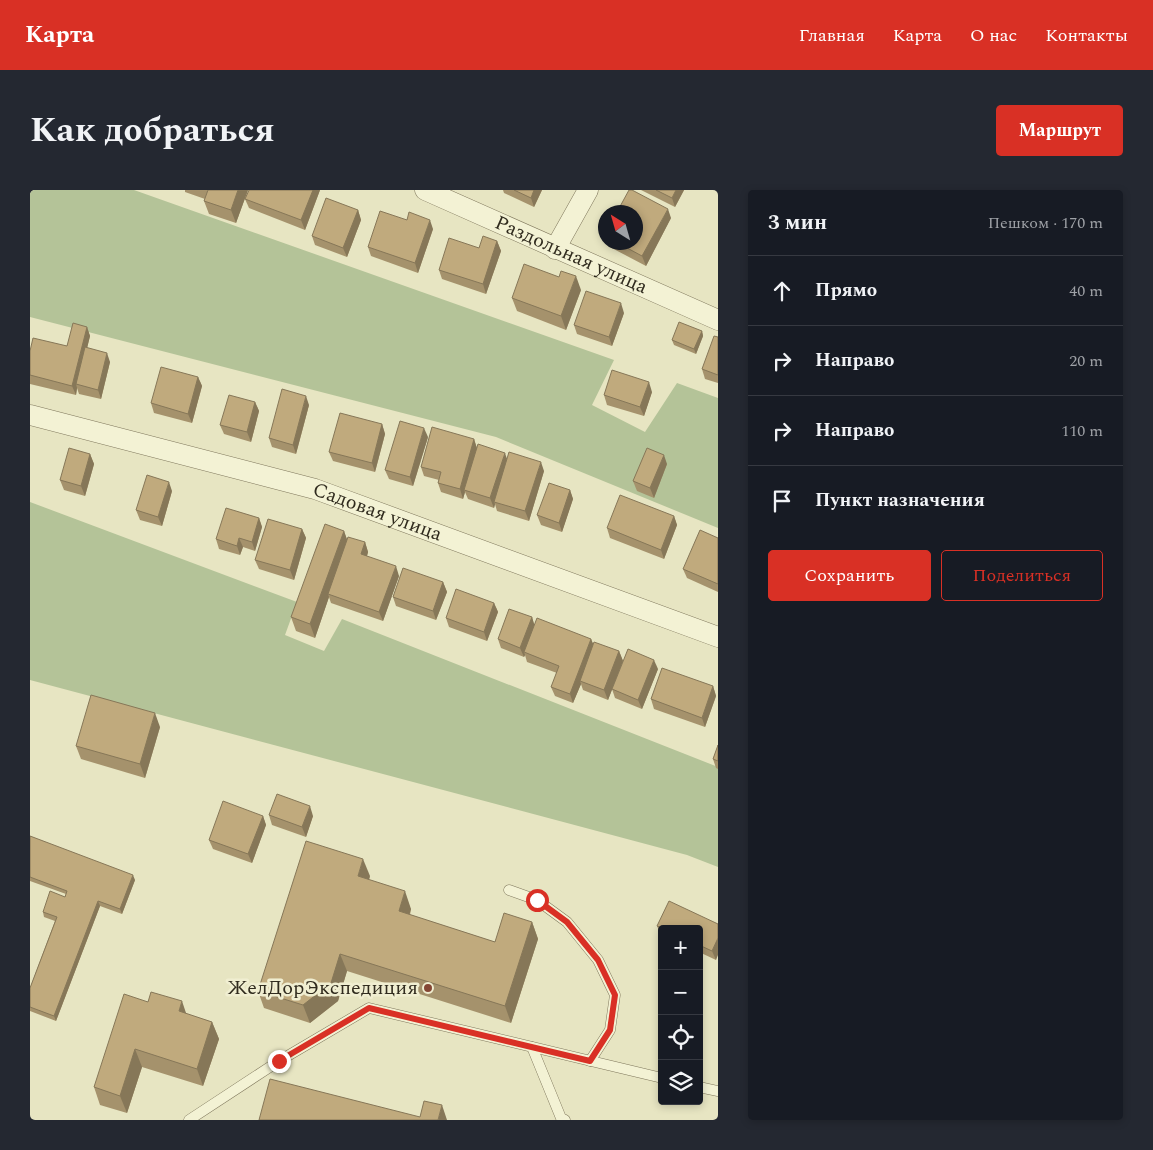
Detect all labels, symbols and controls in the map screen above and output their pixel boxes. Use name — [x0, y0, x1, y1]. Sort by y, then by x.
text: Карта — [25, 17, 94, 53]
text: Главная — [799, 22, 865, 49]
text: Карта — [893, 22, 942, 49]
text: О нас — [970, 22, 1017, 49]
text: Контакты — [1045, 22, 1128, 49]
text: Как добраться — [30, 104, 275, 157]
button: Маршрут — [996, 105, 1123, 156]
north arrow — [598, 205, 643, 250]
text: 3 мин — [768, 207, 827, 239]
street label: Раздольная улица — [490, 208, 653, 302]
text: Пешком · 170 m — [988, 211, 1103, 235]
text: Прямо — [815, 276, 877, 305]
icon: ahead — [768, 277, 796, 305]
text: 40 m — [1069, 279, 1103, 303]
text: Направо — [815, 346, 894, 375]
icon: right — [768, 347, 796, 375]
text: 20 m — [1069, 349, 1103, 373]
text: Направо — [815, 416, 894, 445]
icon: right — [768, 417, 796, 445]
text: 110 m — [1061, 419, 1103, 443]
street label: Садовая улица — [309, 474, 447, 550]
text: Пункт назначения — [815, 486, 985, 515]
icon: arrive — [768, 487, 796, 515]
button: Сохранить — [768, 550, 931, 601]
button: Поделиться — [941, 550, 1103, 601]
route start — [526, 889, 549, 912]
map controls — [658, 925, 703, 1105]
button: + — [658, 925, 703, 970]
button: − — [658, 970, 703, 1015]
place label: ЖелДорЭкспедиция — [228, 973, 418, 1003]
marker: ЖелДорЭкспедиция — [422, 982, 434, 994]
button: locate — [658, 1015, 703, 1060]
route end — [268, 1050, 291, 1073]
button: layers — [658, 1060, 703, 1105]

